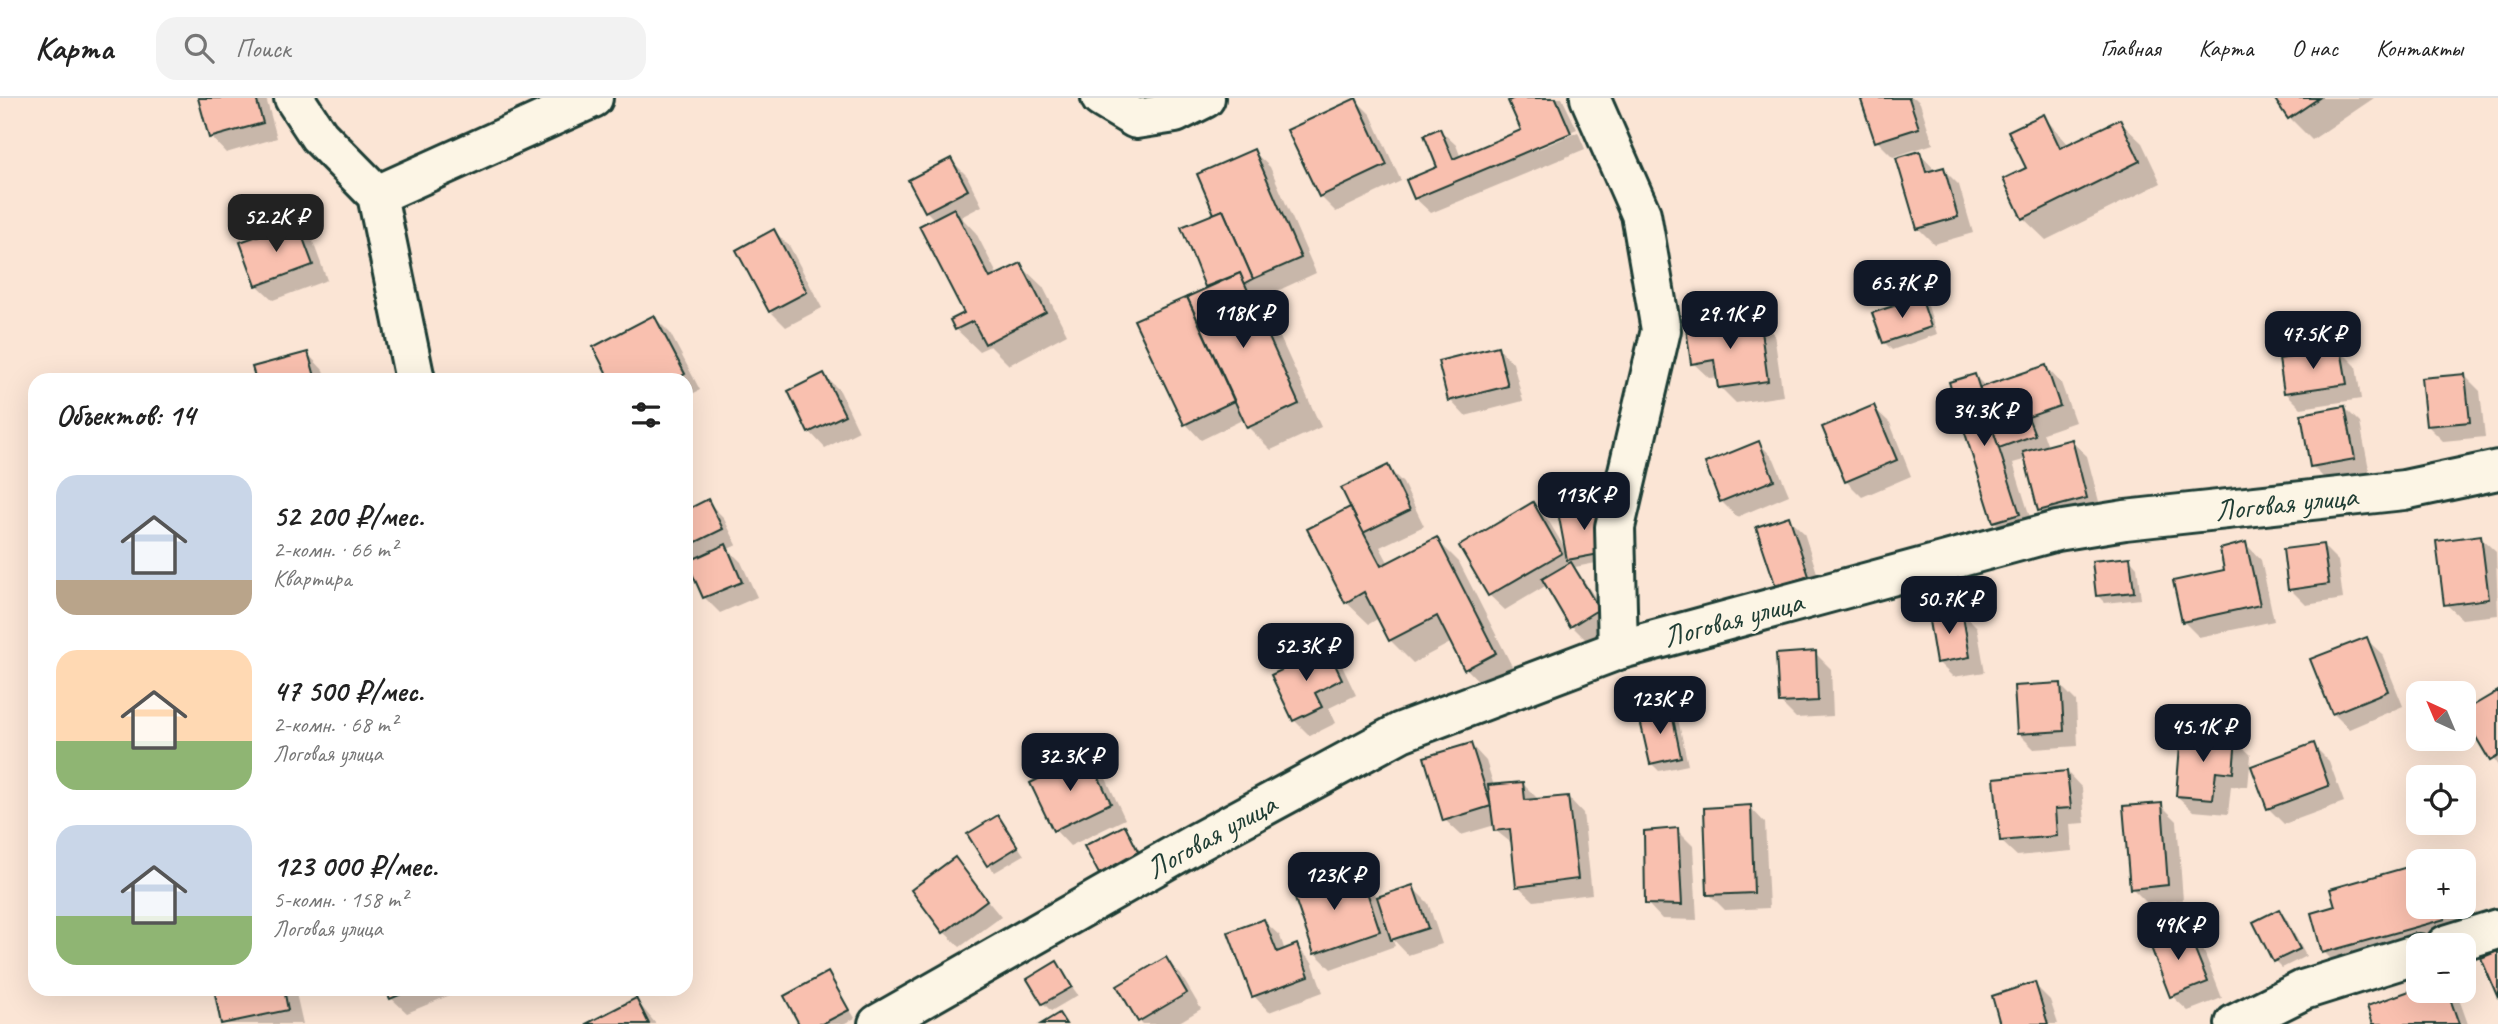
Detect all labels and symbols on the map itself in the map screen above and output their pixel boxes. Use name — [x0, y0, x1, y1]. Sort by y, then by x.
pin: 52.2K ₽ — [211, 194, 341, 254]
pin: 65.7K ₽ — [1837, 260, 1967, 320]
pin: 118K ₽ — [1186, 290, 1300, 350]
pin: 29.1K ₽ — [1665, 292, 1795, 351]
pin: 47.5K ₽ — [2248, 312, 2378, 371]
pin: 34.3K ₽ — [1919, 388, 2049, 448]
pin: 113K ₽ — [1527, 472, 1641, 532]
street label: Логовая улица — [2213, 476, 2361, 529]
pin: 50.7K ₽ — [1884, 576, 2014, 636]
street label: Логовая улица — [1659, 582, 1809, 656]
pin: 52.3K ₽ — [1241, 624, 1371, 683]
pin: 123K ₽ — [1603, 676, 1717, 736]
north arrow — [2406, 681, 2476, 751]
pin: 45.1K ₽ — [2138, 704, 2268, 764]
pin: 32.3K ₽ — [1005, 734, 1135, 793]
street label: Логовая улица — [1139, 784, 1284, 887]
pin: 123K ₽ — [1277, 852, 1391, 912]
pin: 49K ₽ — [2129, 902, 2227, 962]

